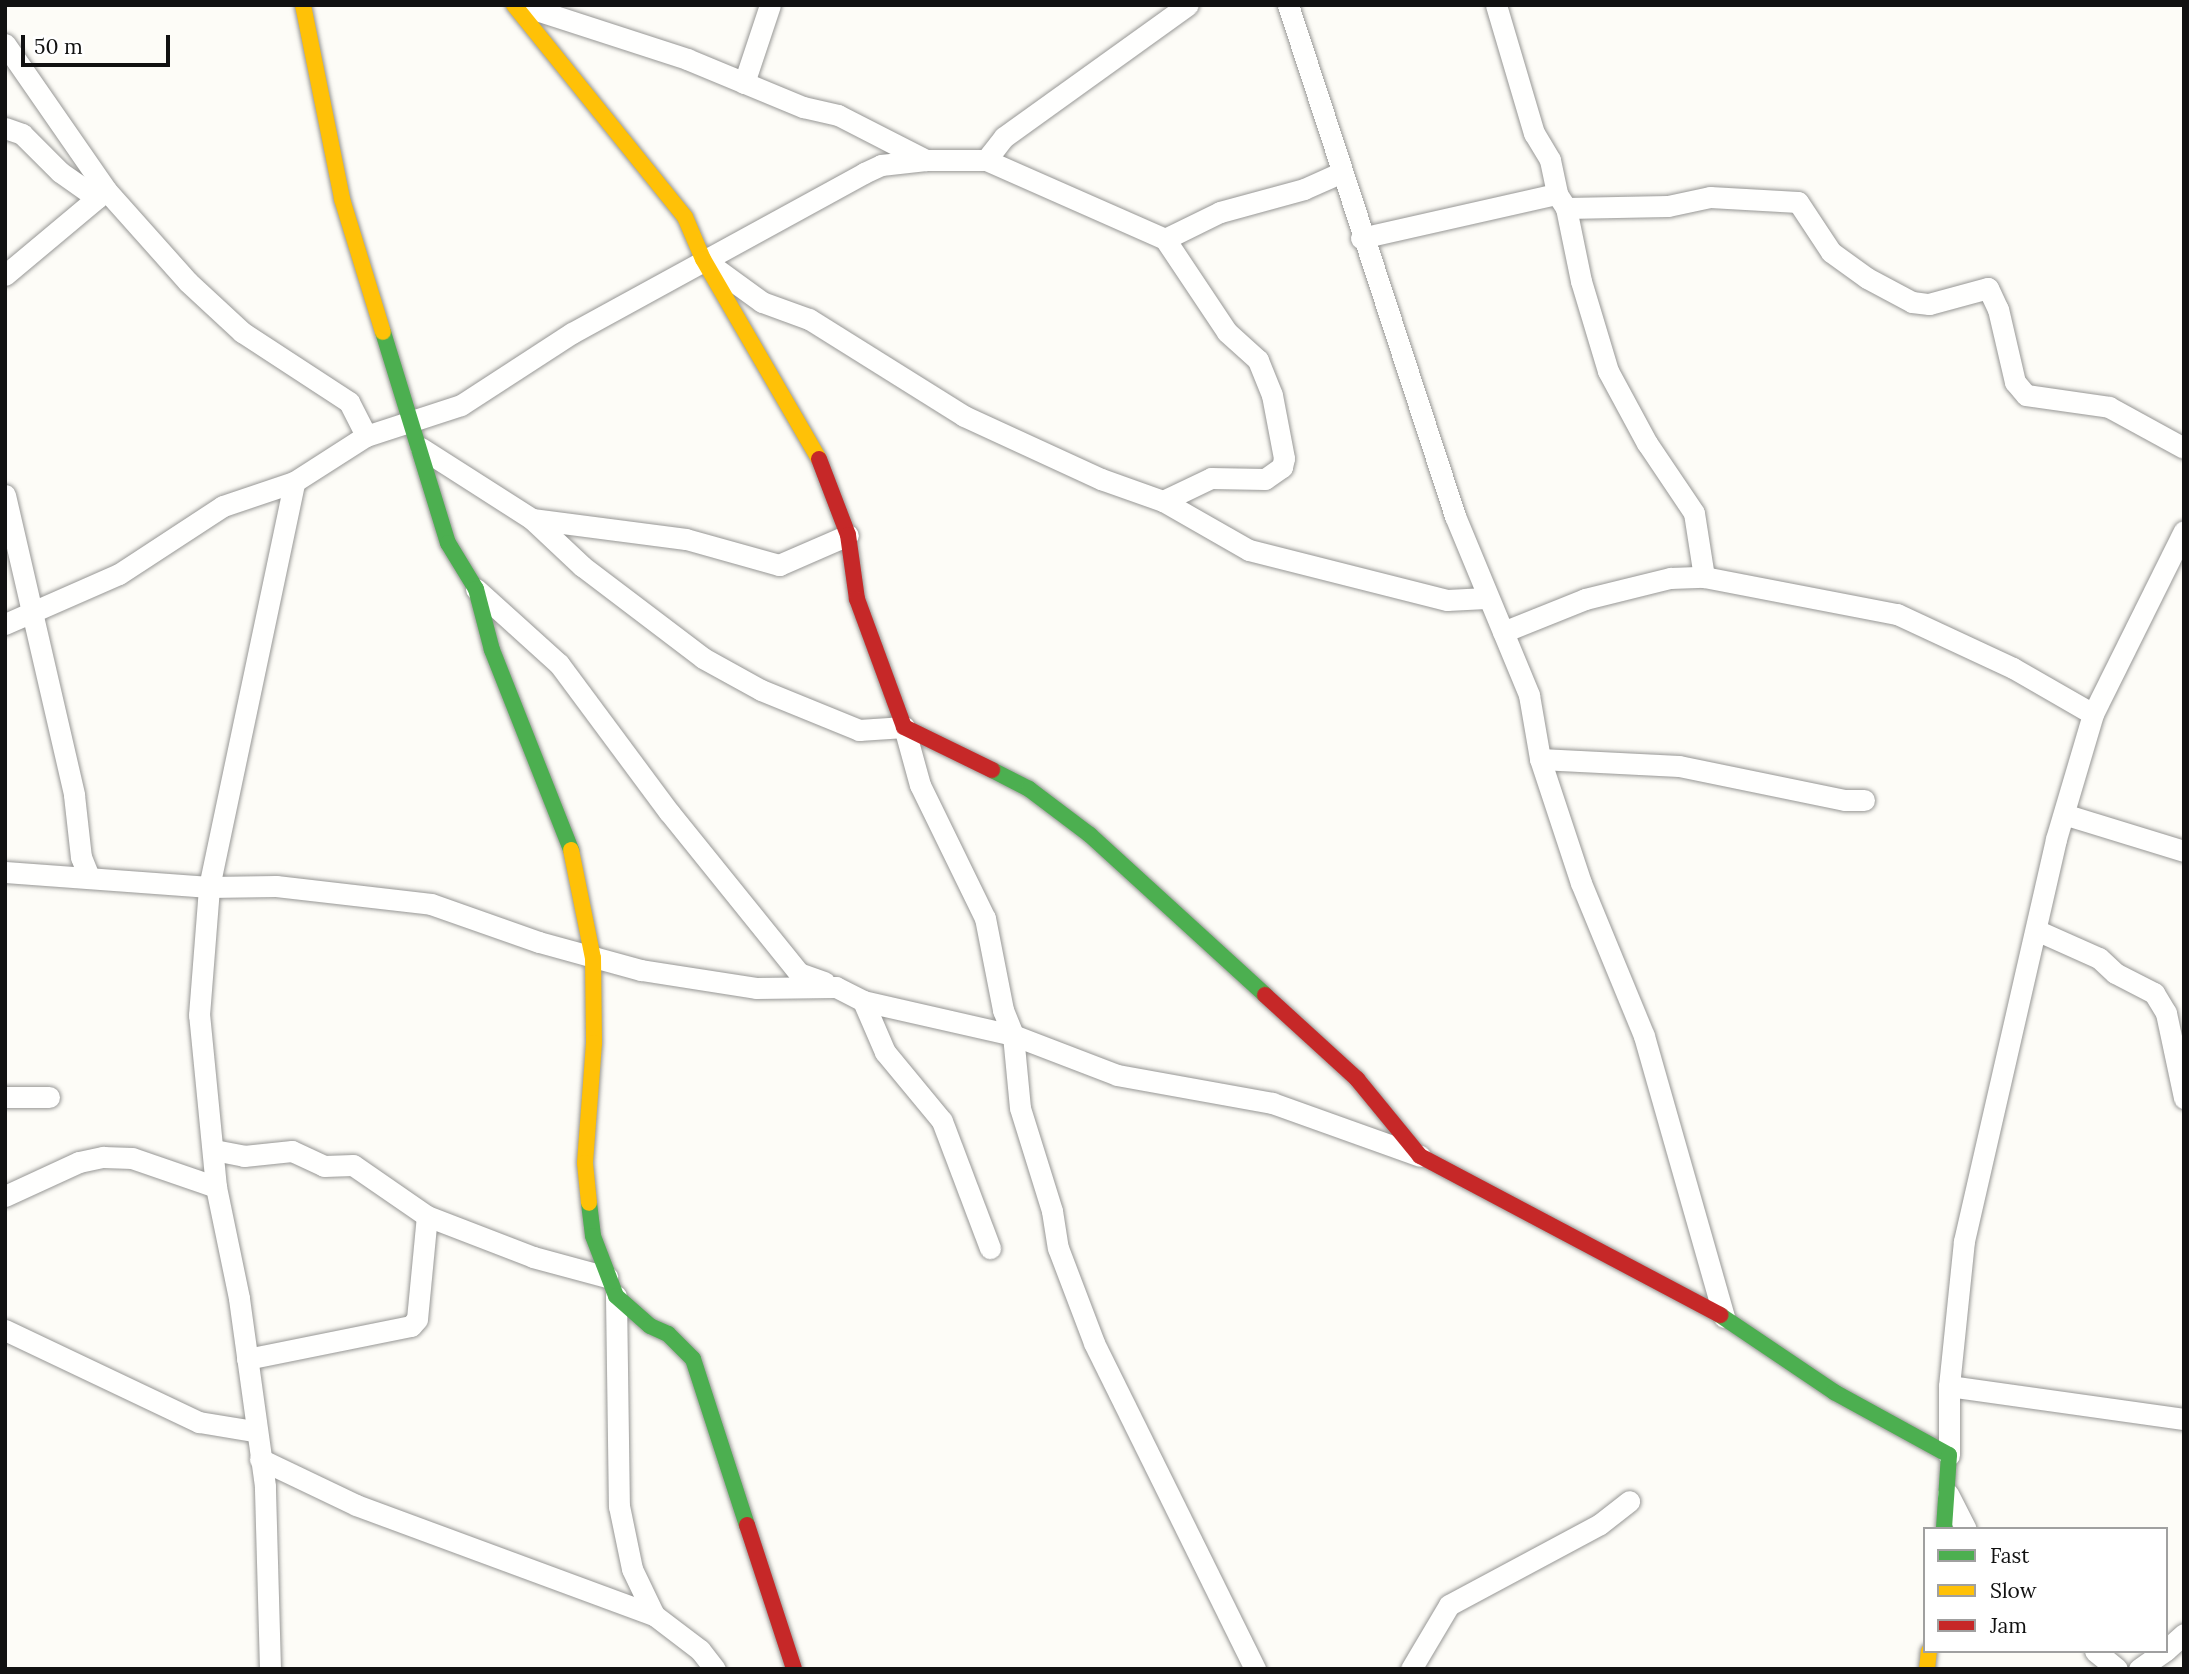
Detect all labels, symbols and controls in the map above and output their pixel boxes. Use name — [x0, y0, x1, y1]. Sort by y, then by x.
scale bar — [24, 21, 173, 65]
text: 50 m — [34, 33, 83, 60]
legend — [1923, 1527, 2168, 1653]
text: Fast — [1990, 1542, 2029, 1569]
text: Slow — [1990, 1577, 2037, 1604]
text: Jam — [1990, 1612, 2027, 1639]

